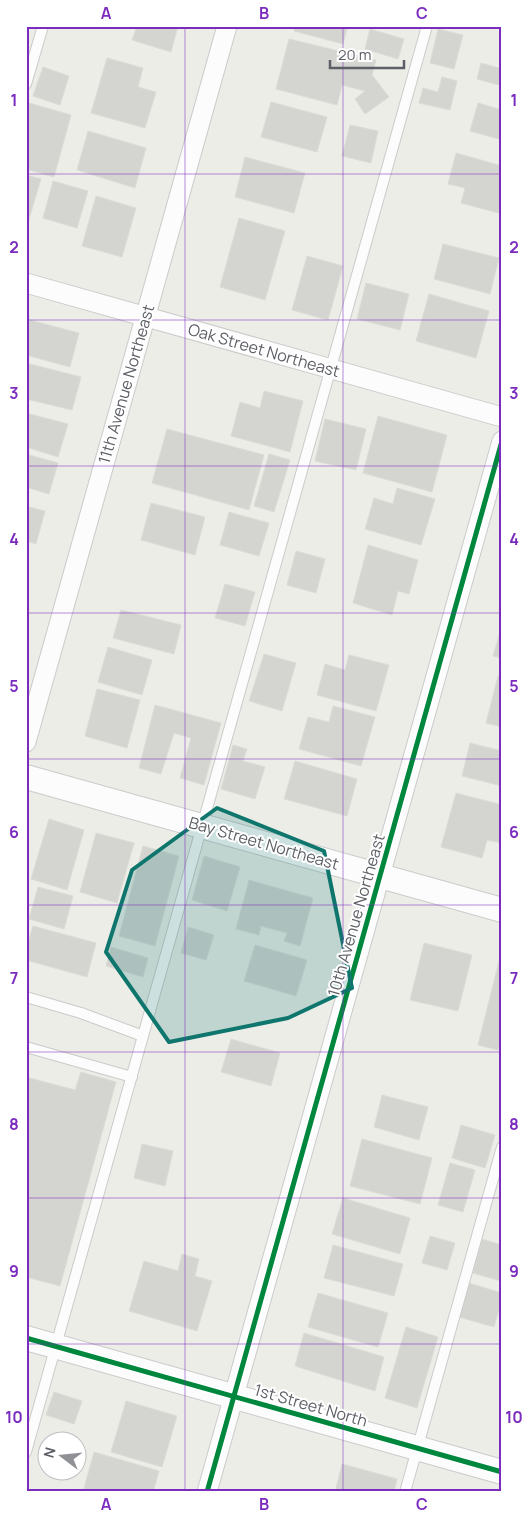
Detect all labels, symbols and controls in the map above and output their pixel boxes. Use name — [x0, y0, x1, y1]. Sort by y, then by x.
text: A — [101, 2, 112, 24]
text: B — [259, 2, 269, 24]
text: C — [416, 2, 428, 24]
scale bar — [330, 38, 404, 70]
text: 20 m — [338, 44, 371, 65]
text: 1 — [10, 89, 18, 111]
text: 1 — [510, 89, 518, 111]
text: 2 — [9, 236, 19, 258]
text: 2 — [509, 236, 519, 258]
street label: 11th Avenue Northeast — [93, 302, 159, 466]
street label: Oak Street Northeast — [186, 318, 342, 382]
text: 3 — [9, 382, 19, 404]
text: 3 — [509, 382, 519, 404]
text: 4 — [9, 528, 19, 550]
text: 4 — [509, 528, 519, 550]
text: 5 — [9, 675, 19, 697]
text: 5 — [509, 675, 519, 697]
street label: Bay Street Northeast — [186, 811, 342, 875]
text: 6 — [9, 821, 19, 843]
text: 6 — [509, 821, 519, 843]
street label: 10th Avenue Northeast — [322, 831, 390, 999]
text: 7 — [10, 967, 18, 989]
text: 7 — [510, 967, 518, 989]
text: 8 — [9, 1113, 19, 1135]
text: 8 — [509, 1113, 519, 1135]
text: 9 — [9, 1260, 19, 1282]
text: 9 — [509, 1260, 519, 1282]
street label: 1st Street North — [252, 1378, 370, 1432]
text: 10 — [5, 1406, 23, 1428]
text: 10 — [505, 1406, 523, 1428]
north arrow — [38, 1430, 88, 1480]
text: N — [39, 1445, 60, 1460]
text: A — [101, 1493, 112, 1515]
text: B — [259, 1493, 269, 1515]
text: C — [416, 1493, 428, 1515]

